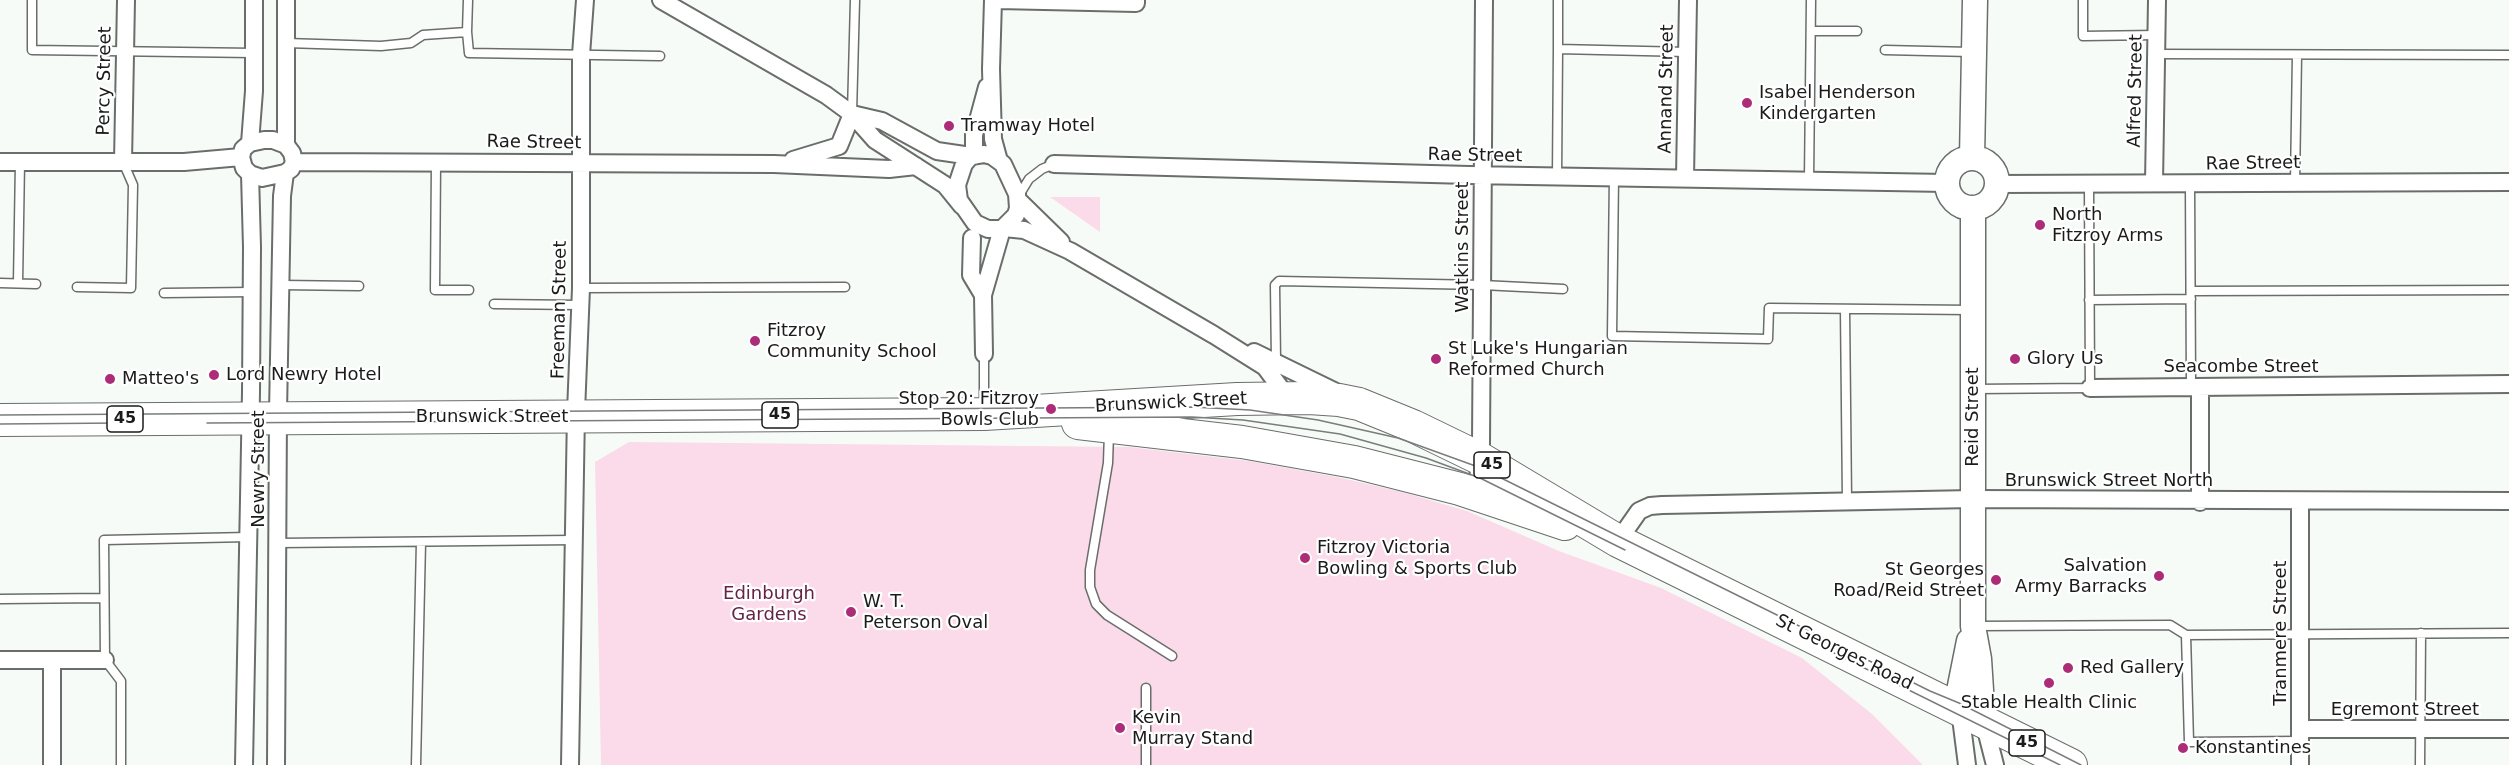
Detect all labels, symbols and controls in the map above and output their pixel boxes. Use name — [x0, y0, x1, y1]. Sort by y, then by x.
street label: Annand Street — [1655, 24, 1679, 154]
street label: Percy Street — [93, 26, 117, 136]
street label: Alfred Street — [2124, 34, 2148, 148]
place label: Isabel Henderson Kindergarten — [1759, 82, 1916, 124]
marker: Isabel Henderson Kindergarten — [1740, 96, 1754, 110]
place label: Tramway Hotel — [961, 115, 1095, 137]
marker: Tramway Hotel — [942, 119, 956, 133]
street label: Rae Street — [487, 131, 581, 155]
street label: Rae Street — [1428, 144, 1522, 168]
street label: Rae Street — [2206, 152, 2300, 176]
street label: Watkins Street — [1452, 181, 1474, 313]
place label: North Fitzroy Arms — [2052, 204, 2163, 246]
marker: North Fitzroy Arms — [2033, 218, 2047, 232]
street label: Freeman Street — [548, 241, 572, 379]
place label: Fitzroy Community School — [767, 320, 937, 362]
marker: Fitzroy Community School — [748, 334, 762, 348]
place label: St Luke's Hungarian Reformed Church — [1448, 338, 1628, 380]
place label: Glory Us — [2027, 348, 2103, 370]
marker: St Luke's Hungarian Reformed Church — [1429, 352, 1443, 366]
marker: Glory Us — [2008, 352, 2022, 366]
street label: Seacombe Street — [2164, 356, 2318, 378]
place label: Lord Newry Hotel — [226, 364, 382, 386]
street label: Reid Street — [1962, 367, 1984, 467]
place label: Matteo's — [122, 368, 199, 390]
marker: Lord Newry Hotel — [207, 368, 221, 382]
marker: Matteo's — [103, 372, 117, 386]
place label: Stop 20: Fitzroy Bowls Club — [898, 388, 1039, 430]
street label: Brunswick Street — [1094, 388, 1248, 418]
road number: 45 — [762, 402, 798, 428]
marker: Stop 20: Fitzroy Bowls Club — [1044, 402, 1058, 416]
road number: 45 — [107, 406, 143, 432]
street label: Brunswick Street — [416, 406, 568, 428]
street label: Newry Street — [248, 410, 270, 528]
road number: 45 — [1474, 452, 1510, 478]
street label: Brunswick Street North — [2005, 470, 2213, 492]
place label: Fitzroy Victoria Bowling & Sports Club — [1317, 537, 1517, 580]
marker: Fitzroy Victoria Bowling & Sports Club — [1298, 551, 1312, 565]
place label: Salvation Army Barracks — [2015, 555, 2147, 598]
place label: St Georges Road/Reid Street — [1833, 559, 1984, 602]
street label: Tranmere Street — [2270, 560, 2292, 706]
marker: Salvation Army Barracks — [2152, 569, 2166, 583]
marker: St Georges Road/Reid Street — [1989, 573, 2003, 587]
park label: Edinburgh Gardens — [723, 583, 815, 626]
place label: W. T. Peterson Oval — [863, 591, 988, 634]
marker: W. T. Peterson Oval — [844, 605, 858, 619]
street label: St Georges Road — [1772, 610, 1916, 696]
place label: Red Gallery — [2080, 657, 2184, 679]
marker: Red Gallery — [2061, 661, 2075, 675]
marker: Stable Health Clinic — [2042, 676, 2056, 690]
place label: Stable Health Clinic — [1961, 692, 2137, 714]
street label: Egremont Street — [2331, 699, 2479, 721]
place label: Kevin Murray Stand — [1132, 707, 1253, 750]
marker: Kevin Murray Stand — [1113, 721, 1127, 735]
road number: 45 — [2009, 730, 2045, 756]
place label: Konstantines — [2195, 737, 2311, 759]
marker: Konstantines — [2176, 741, 2190, 755]

